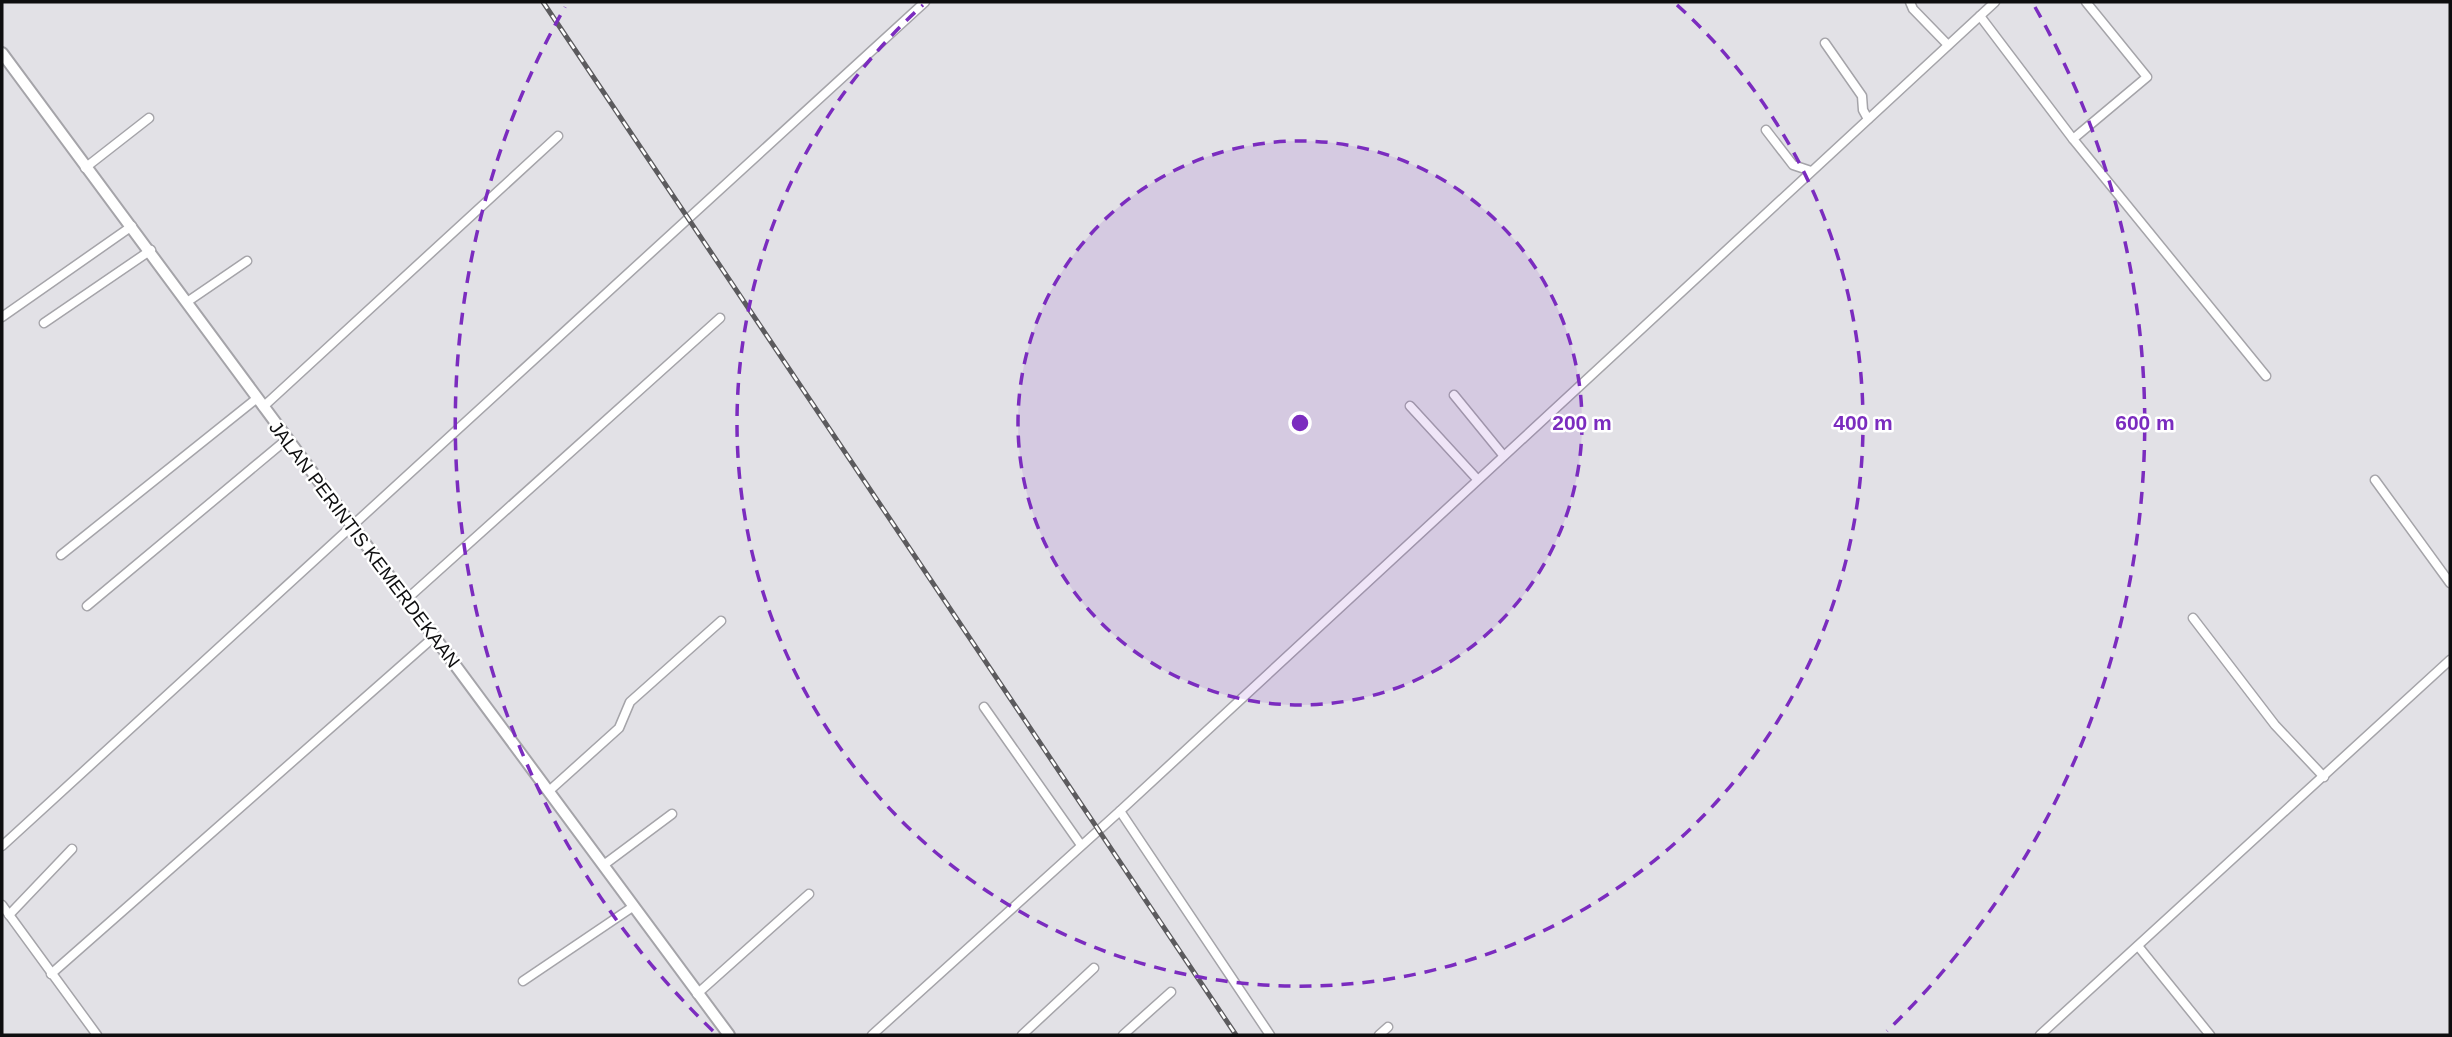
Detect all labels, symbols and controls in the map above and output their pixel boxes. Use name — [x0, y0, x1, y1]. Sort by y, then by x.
centre of rings — [1288, 411, 1312, 435]
text: 200 m — [1552, 411, 1612, 434]
text: 400 m — [1833, 411, 1893, 434]
text: 600 m — [2115, 411, 2175, 434]
street label: JALAN PERINTIS KEMERDEKAAN — [265, 417, 464, 672]

